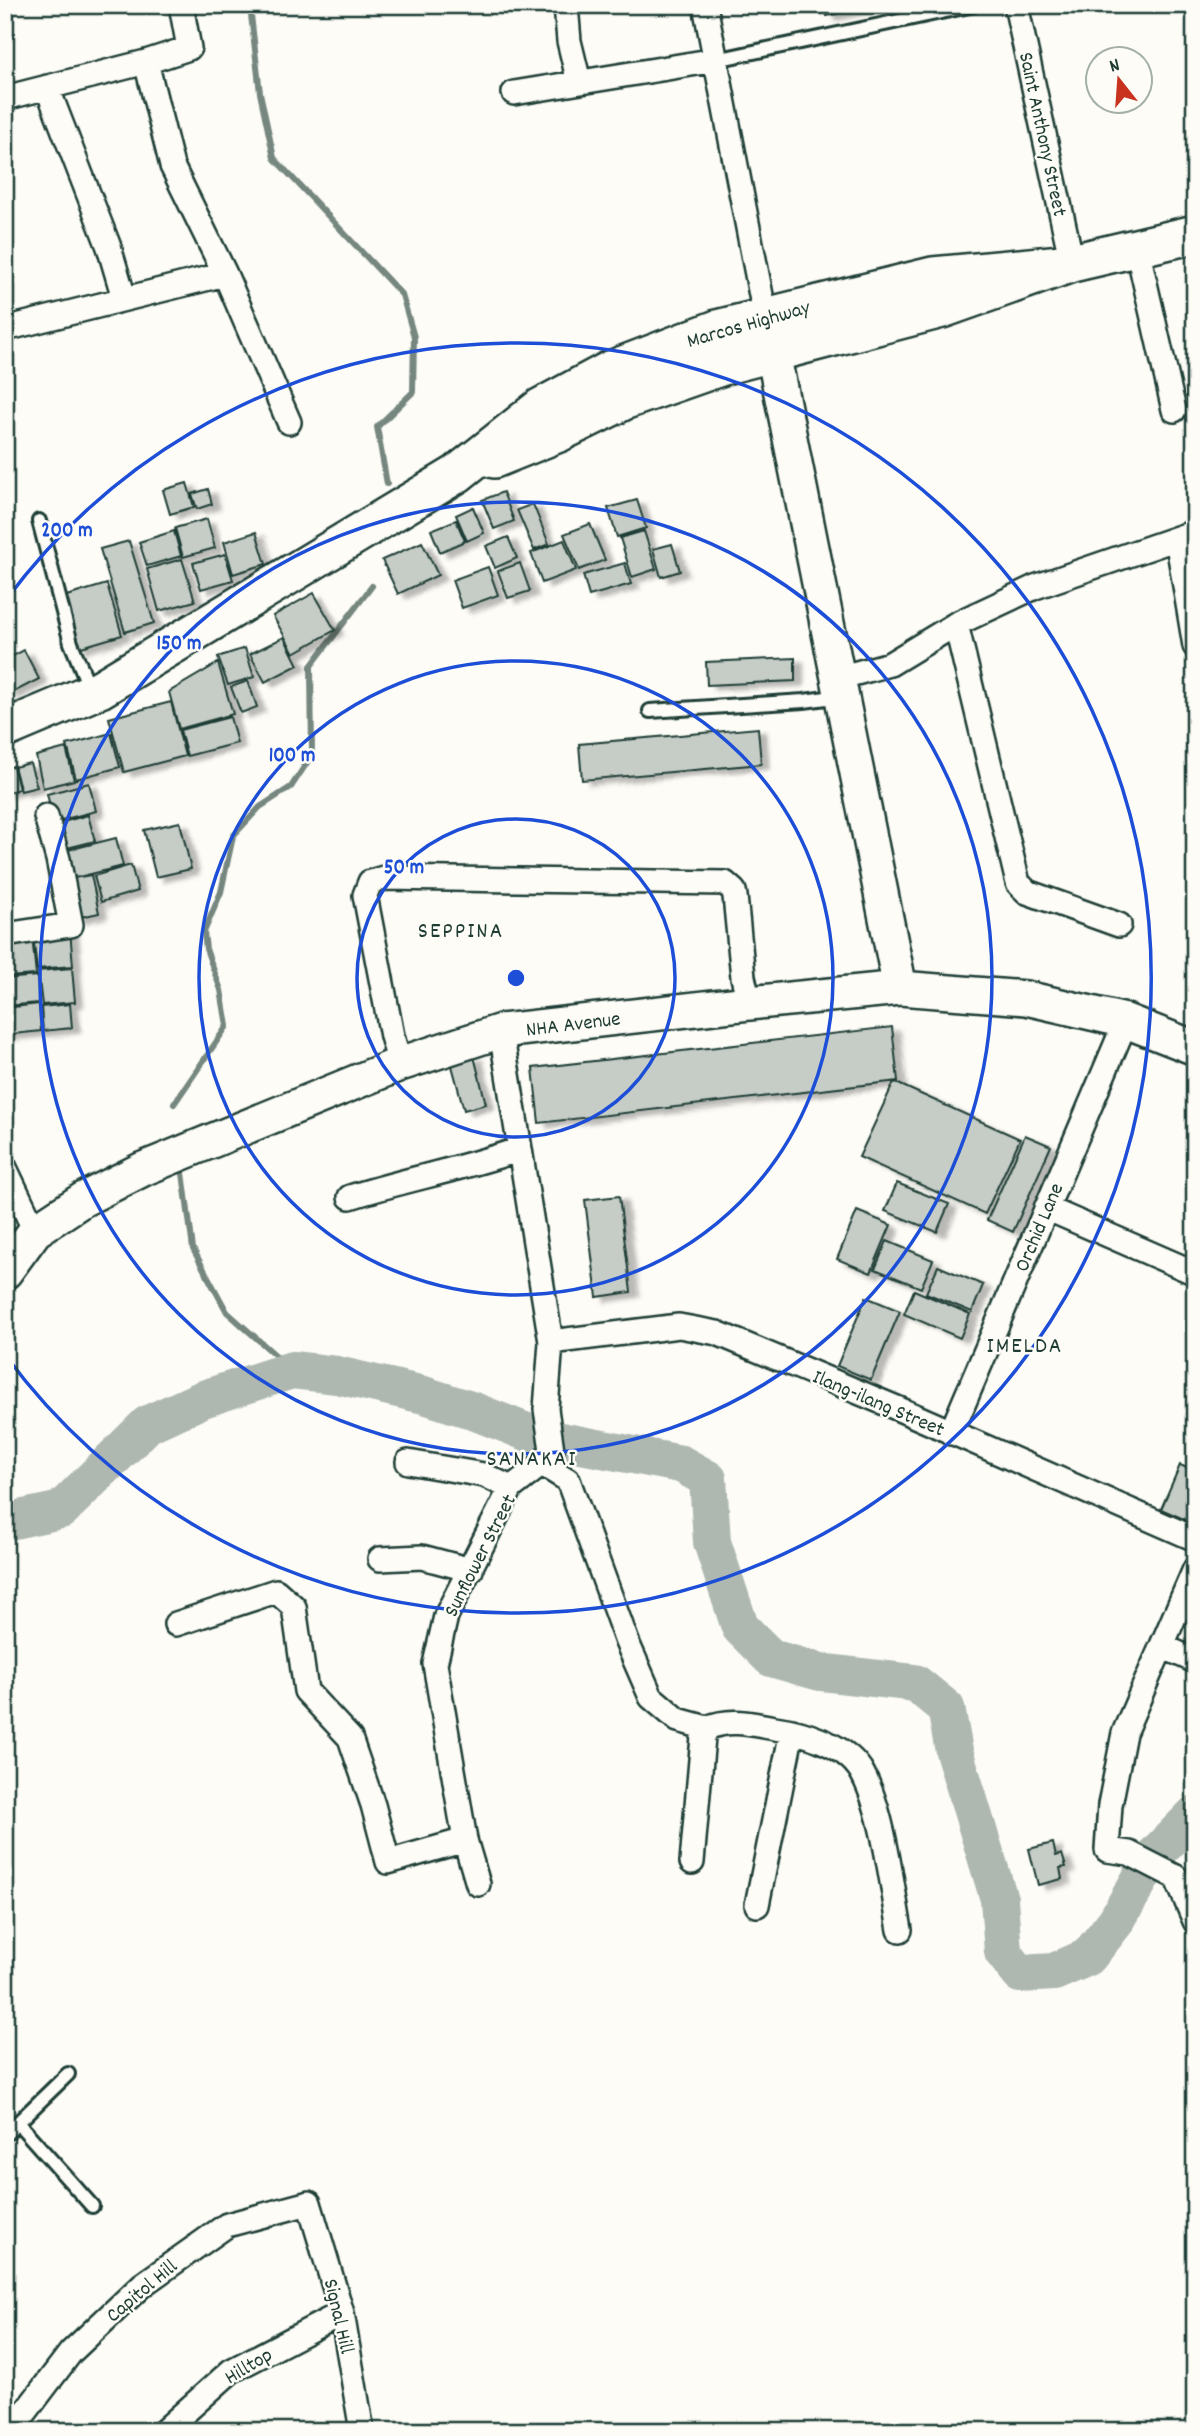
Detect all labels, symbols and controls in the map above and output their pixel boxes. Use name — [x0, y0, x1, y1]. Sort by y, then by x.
north arrow — [1084, 46, 1154, 116]
street label: Saint Anthony Street — [1009, 50, 1073, 220]
text: N — [1107, 53, 1123, 81]
street label: Marcos Highway — [684, 294, 814, 358]
text: 200 m — [41, 517, 93, 547]
text: 150 m — [156, 630, 202, 660]
text: 100 m — [269, 742, 315, 772]
text: 50 m — [384, 854, 424, 884]
district label: SEPPINA — [418, 916, 504, 949]
centre of rings — [504, 966, 528, 990]
street label: NHA Avenue — [524, 1005, 622, 1047]
street label: Orchid Lane — [1009, 1179, 1073, 1277]
district label: IMELDA — [987, 1331, 1063, 1364]
street label: Ilang-ilang Street — [807, 1363, 949, 1446]
district label: SANAKAI — [487, 1444, 577, 1477]
street label: Sunflower Street — [438, 1490, 526, 1623]
street label: Capitol Hill — [101, 2253, 185, 2331]
street label: Signal Hill — [314, 2276, 360, 2357]
street label: Hilltop — [220, 2341, 279, 2394]

